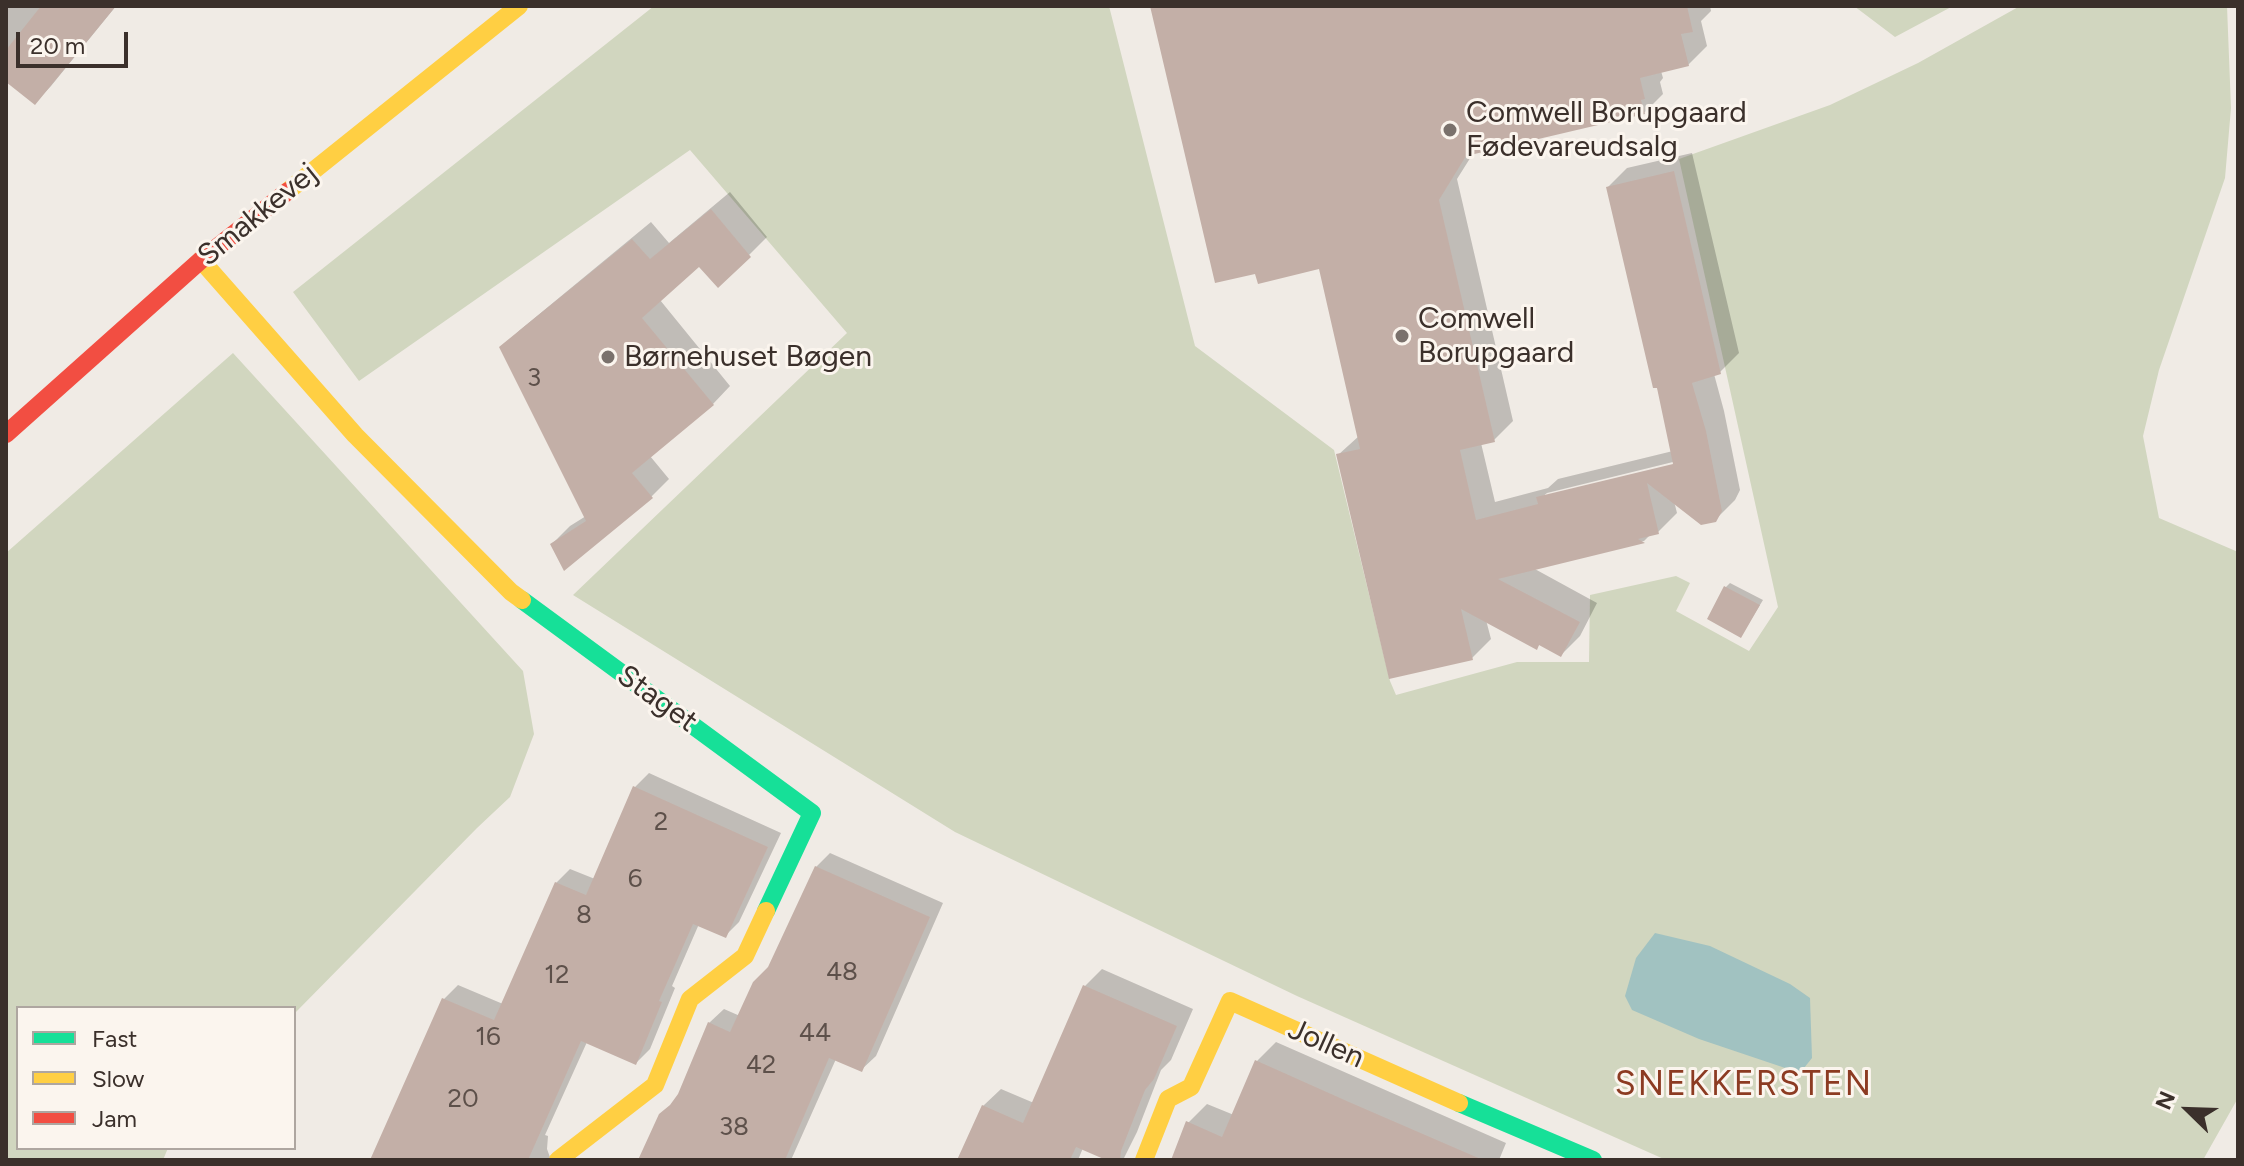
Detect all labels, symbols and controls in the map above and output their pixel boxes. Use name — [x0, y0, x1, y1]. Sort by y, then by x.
scale bar — [20, 16, 132, 66]
text: 20 m — [30, 31, 85, 60]
place label: Comwell Borupgaard Fødevareudsalg — [1466, 95, 1747, 166]
marker: Comwell Borupgaard Fødevareudsalg — [1441, 121, 1459, 139]
street label: Smakkevej — [191, 156, 325, 274]
place label: Comwell Borupgaard — [1418, 301, 1574, 372]
marker: Comwell Borupgaard — [1393, 327, 1411, 345]
place label: Børnehuset Bøgen — [624, 339, 872, 375]
marker: Børnehuset Bøgen — [599, 348, 617, 366]
house number: 3 — [527, 362, 541, 394]
street label: Staget — [610, 658, 704, 740]
house number: 2 — [654, 806, 668, 838]
house number: 6 — [628, 863, 642, 895]
house number: 8 — [576, 899, 592, 931]
house number: 48 — [826, 956, 858, 988]
house number: 12 — [544, 959, 570, 991]
legend — [16, 1006, 296, 1150]
street label: Jollen — [1283, 1011, 1369, 1077]
house number: 44 — [799, 1017, 831, 1049]
house number: 16 — [475, 1021, 501, 1053]
text: Fast — [92, 1024, 137, 1053]
house number: 42 — [746, 1049, 776, 1081]
text: Slow — [92, 1064, 144, 1093]
district label: SNEKKERSTEN — [1615, 1065, 1873, 1105]
north arrow — [2148, 1070, 2228, 1150]
house number: 20 — [447, 1083, 479, 1115]
text: N — [2150, 1087, 2181, 1114]
text: Jam — [92, 1104, 137, 1133]
house number: 38 — [719, 1111, 749, 1143]

